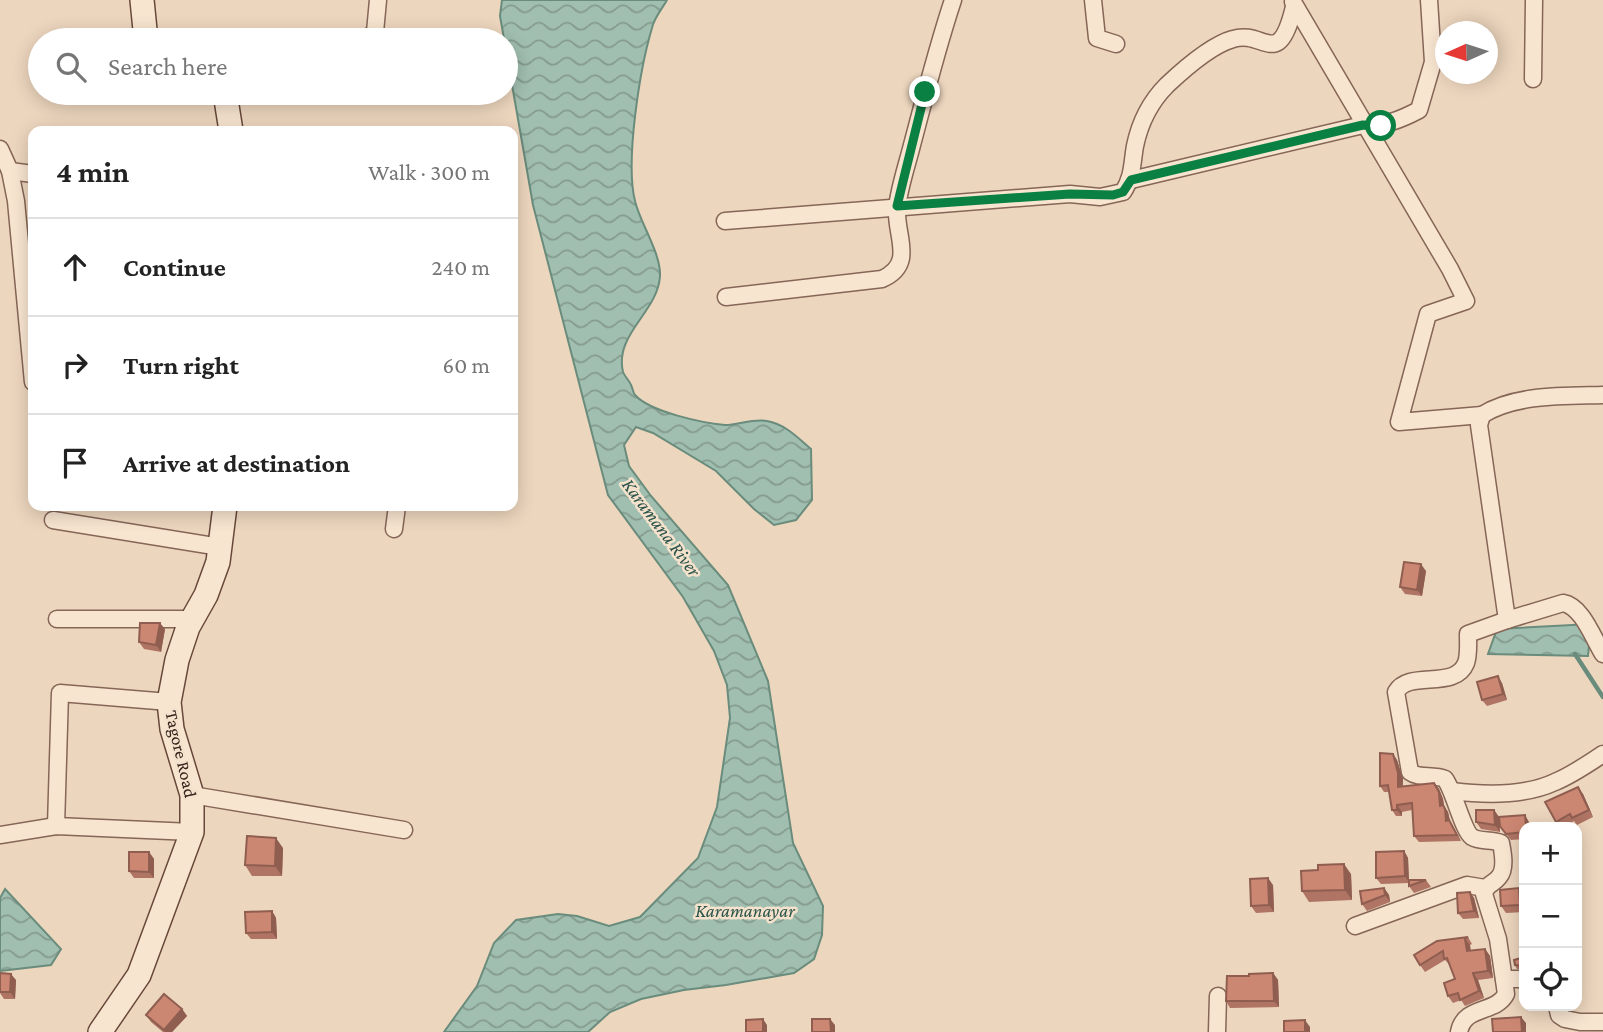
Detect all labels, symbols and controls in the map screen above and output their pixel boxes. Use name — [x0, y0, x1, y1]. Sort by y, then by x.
north arrow — [1435, 21, 1498, 84]
search box — [28, 28, 518, 105]
icon: search — [52, 48, 90, 86]
text: Search here — [108, 52, 227, 81]
route end — [909, 76, 940, 107]
route start — [1365, 110, 1396, 141]
text: 4 min — [56, 155, 129, 188]
text: Walk · 300 m — [368, 159, 490, 185]
icon: ahead — [56, 248, 94, 286]
text: Continue — [123, 253, 226, 282]
text: 240 m — [431, 254, 490, 280]
icon: right — [56, 346, 94, 384]
text: Turn right — [123, 351, 239, 380]
text: 60 m — [443, 352, 490, 378]
icon: arrive — [56, 444, 94, 482]
text: Arrive at destination — [123, 449, 350, 478]
water label: Karamana River — [618, 474, 706, 581]
street label: Tagore Road — [161, 708, 201, 800]
map controls — [1519, 822, 1582, 1011]
button: + — [1519, 822, 1582, 885]
button: − — [1519, 885, 1582, 948]
water label: Karamanayar — [695, 900, 796, 921]
button: locate — [1519, 948, 1582, 1011]

